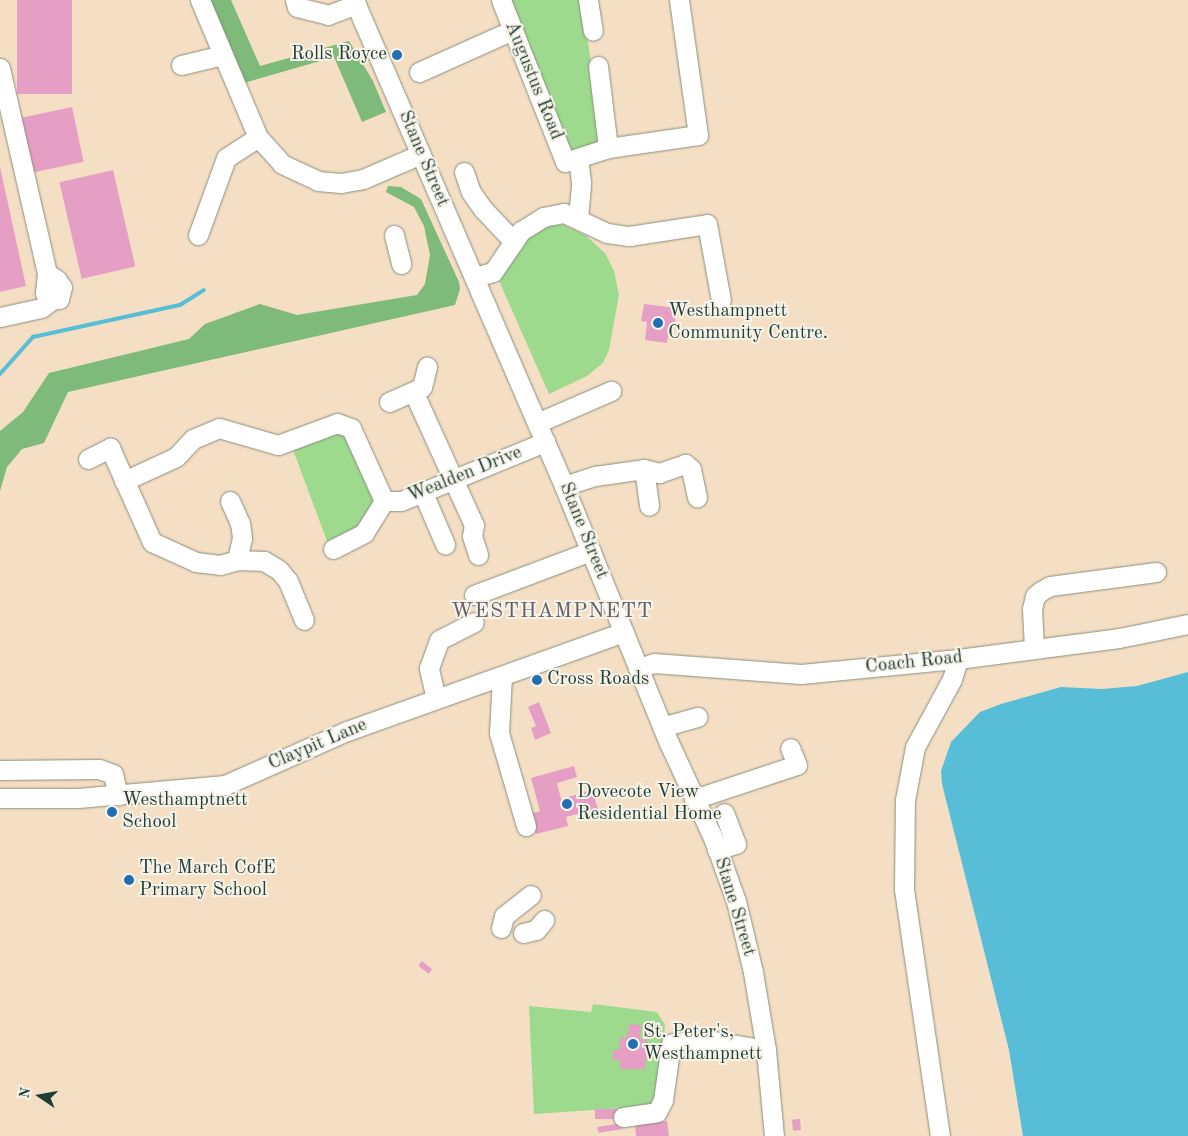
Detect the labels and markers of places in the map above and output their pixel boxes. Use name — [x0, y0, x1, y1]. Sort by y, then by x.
place label: Rolls Royce — [291, 44, 387, 66]
marker: Rolls Royce — [391, 49, 403, 61]
place label: Westhampnett Community Centre. — [668, 301, 828, 345]
marker: Westhampnett Community Centre. — [652, 317, 664, 329]
place label: Cross Roads — [547, 669, 649, 691]
marker: Cross Roads — [531, 674, 543, 686]
place label: Dovecote View Residential Home — [577, 782, 721, 826]
place label: Westhamptnett School — [122, 790, 248, 834]
marker: Dovecote View Residential Home — [561, 798, 573, 810]
marker: Westhamptnett School — [106, 806, 118, 818]
place label: The March CofE Primary School — [139, 858, 276, 902]
marker: The March CofE Primary School — [123, 874, 135, 886]
place label: St. Peter's, Westhampnett — [643, 1022, 762, 1066]
marker: St. Peter's, Westhampnett — [627, 1038, 639, 1050]

